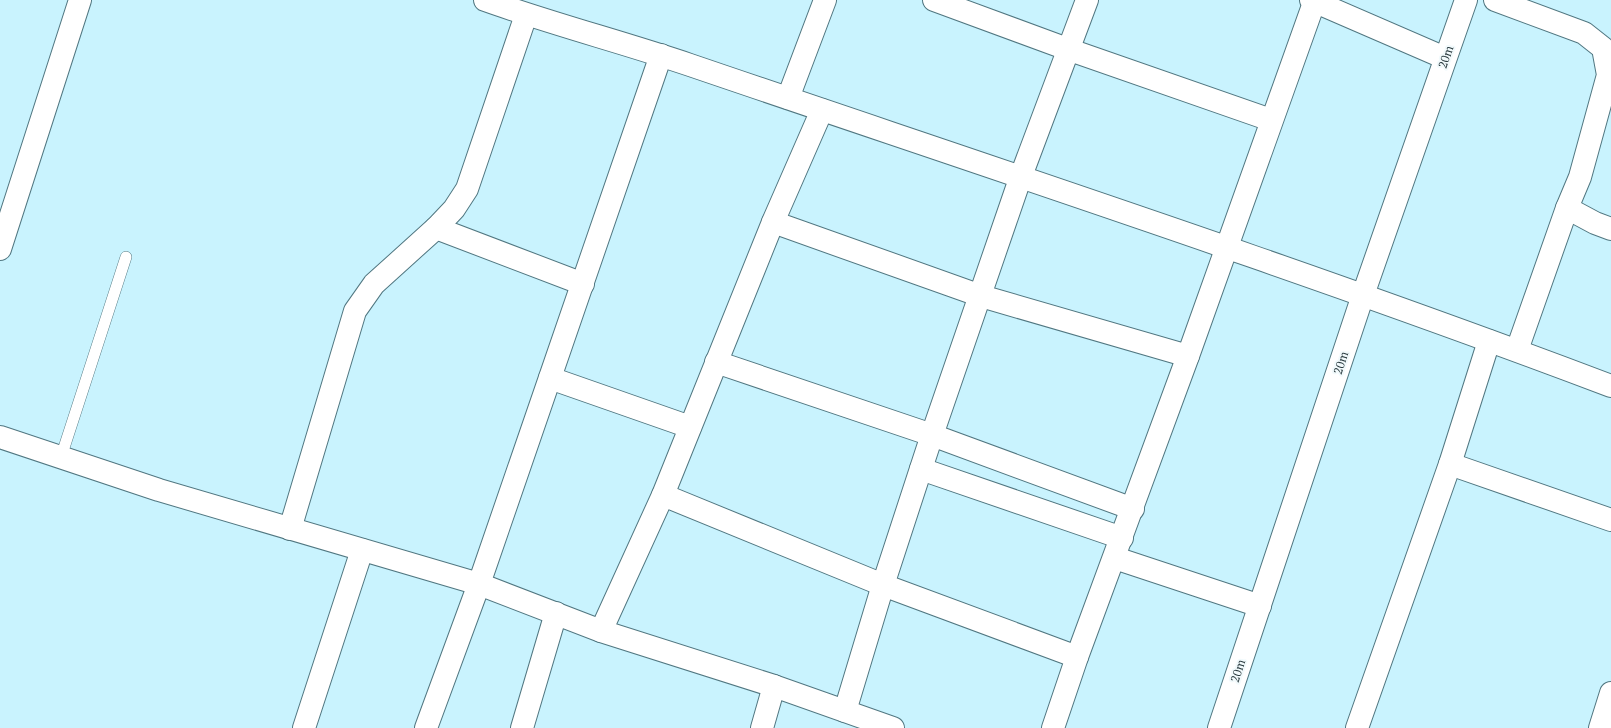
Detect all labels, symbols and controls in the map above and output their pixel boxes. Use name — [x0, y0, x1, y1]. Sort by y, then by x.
street label: 20m — [1435, 43, 1457, 70]
street label: 20m — [1330, 349, 1351, 376]
street label: 20m — [1227, 657, 1248, 684]

